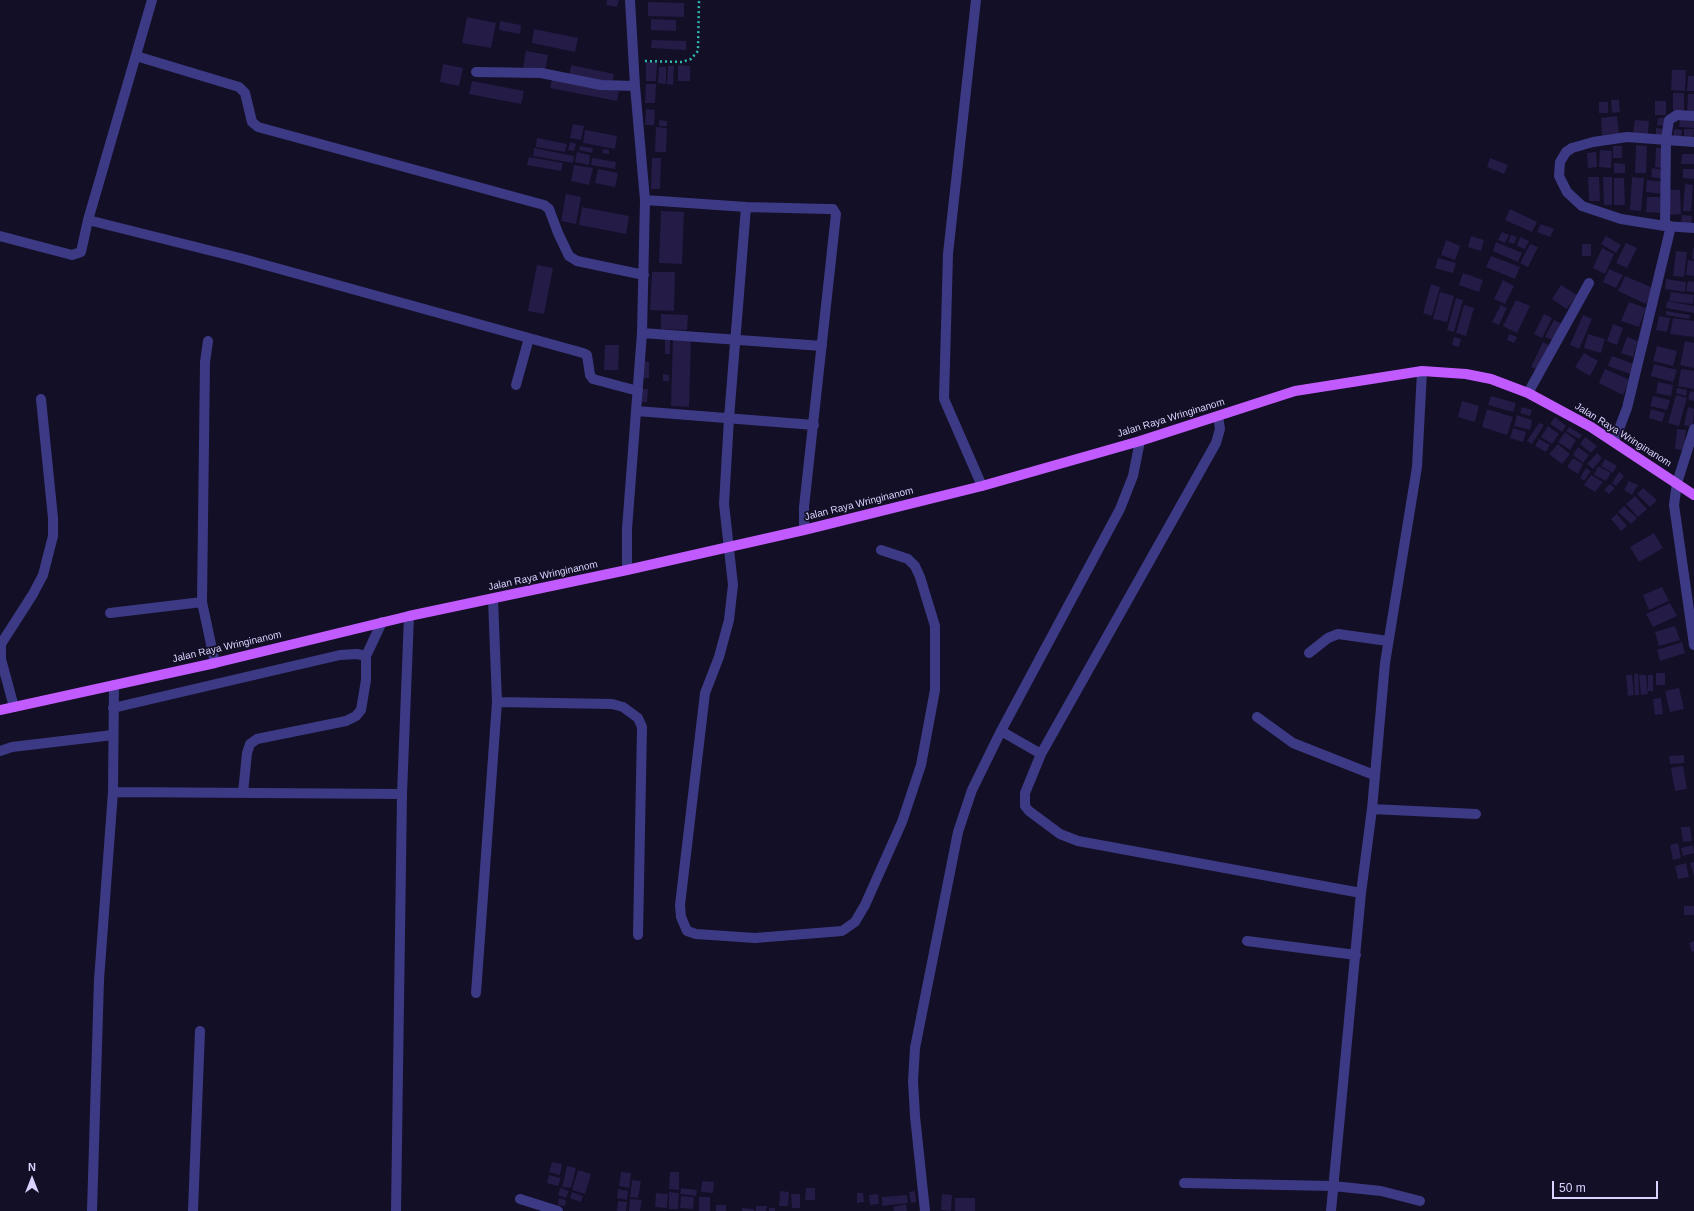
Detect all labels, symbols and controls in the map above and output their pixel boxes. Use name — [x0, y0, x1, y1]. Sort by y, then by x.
street label: Jalan Raya Wringinanom — [1116, 396, 1226, 440]
street label: Jalan Raya Wringinanom — [1573, 400, 1673, 470]
street label: Jalan Raya Wringinanom — [803, 485, 915, 523]
street label: Jalan Raya Wringinanom — [487, 559, 599, 593]
street label: Jalan Raya Wringinanom — [171, 629, 283, 665]
north arrow — [12, 1159, 52, 1199]
text: N — [28, 1161, 36, 1173]
scale bar — [1554, 1173, 1660, 1199]
text: 50 m — [1559, 1181, 1586, 1195]

